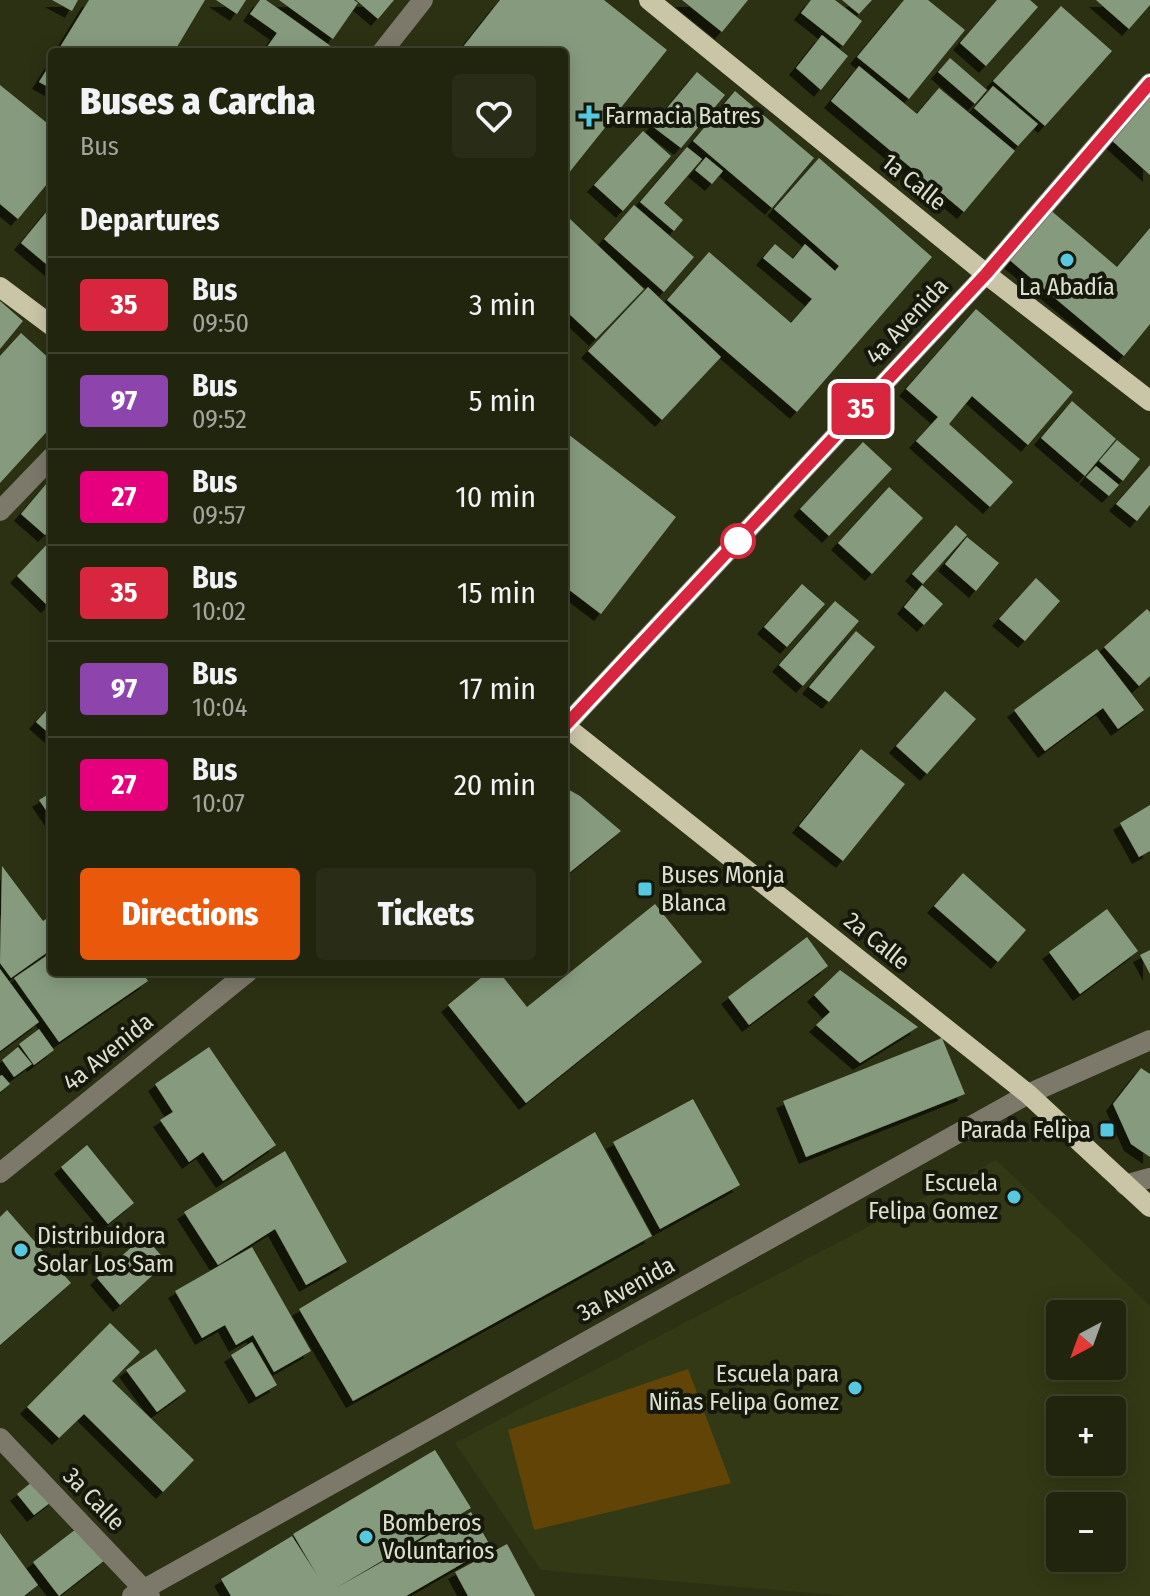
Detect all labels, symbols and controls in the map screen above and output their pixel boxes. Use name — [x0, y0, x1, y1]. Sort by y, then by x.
button: heart — [452, 74, 536, 158]
text: Buses a Carcha — [80, 78, 315, 124]
place label: Farmacia Batres — [605, 102, 761, 130]
marker: Farmacia Batres — [580, 107, 598, 125]
text: Bus — [80, 131, 119, 162]
street label: 1a Calle — [876, 148, 952, 216]
text: Departures — [80, 202, 220, 238]
marker: La Abadía — [1058, 251, 1076, 269]
text: Bus — [192, 272, 237, 308]
street label: 4a Avenida — [860, 272, 954, 370]
place label: La Abadía — [1019, 273, 1115, 301]
text: 3 min — [469, 287, 536, 323]
text: 35 — [111, 288, 138, 321]
text: 09:50 — [192, 308, 249, 339]
text: Bus — [192, 368, 237, 404]
text: 5 min — [469, 383, 536, 419]
line badge: 35 — [825, 383, 897, 435]
text: 97 — [111, 384, 137, 417]
text: 35 — [848, 392, 875, 425]
text: 09:52 — [192, 404, 247, 435]
text: Bus — [192, 464, 237, 500]
text: 10 min — [455, 479, 536, 515]
text: 27 — [112, 480, 136, 513]
text: 09:57 — [192, 500, 246, 531]
unlabelled marker — [721, 524, 755, 558]
text: Bus — [192, 560, 237, 596]
text: 15 min — [457, 575, 536, 611]
text: 35 — [111, 576, 138, 609]
text: 10:02 — [192, 596, 246, 627]
text: Bus — [192, 656, 237, 692]
text: 17 min — [459, 671, 536, 707]
text: 97 — [111, 672, 137, 705]
text: 10:04 — [192, 692, 247, 723]
text: Bus — [192, 752, 237, 788]
text: 20 min — [454, 767, 536, 803]
text: 27 — [112, 768, 136, 801]
text: 10:07 — [192, 788, 245, 819]
place label: Buses Monja Blanca — [661, 861, 785, 917]
button: Directions — [80, 868, 300, 960]
button: Tickets — [316, 868, 536, 960]
marker: Buses Monja Blanca — [636, 880, 654, 898]
street label: 2a Calle — [839, 906, 915, 976]
street label: 4a Avenida — [57, 1007, 159, 1097]
place label: Parada Felipa — [960, 1116, 1091, 1144]
marker: Parada Felipa — [1098, 1121, 1116, 1139]
place label: Escuela Felipa Gomez — [868, 1169, 998, 1225]
marker: Escuela Felipa Gomez — [1005, 1188, 1023, 1206]
place label: Distribuidora Solar Los Sam — [37, 1222, 174, 1278]
marker: Distribuidora Solar Los Sam — [12, 1241, 30, 1259]
street label: 3a Avenida — [573, 1251, 679, 1327]
north arrow — [1046, 1300, 1126, 1380]
map controls — [1046, 1300, 1126, 1572]
place label: Escuela para Niñas Felipa Gomez — [648, 1360, 839, 1416]
marker: Escuela para Niñas Felipa Gomez — [846, 1379, 864, 1397]
button: + — [1046, 1396, 1126, 1476]
street label: 3a Calle — [57, 1462, 131, 1536]
button: − — [1046, 1492, 1126, 1572]
place label: Bomberos Voluntarios — [382, 1509, 495, 1565]
marker: Bomberos Voluntarios — [357, 1528, 375, 1546]

